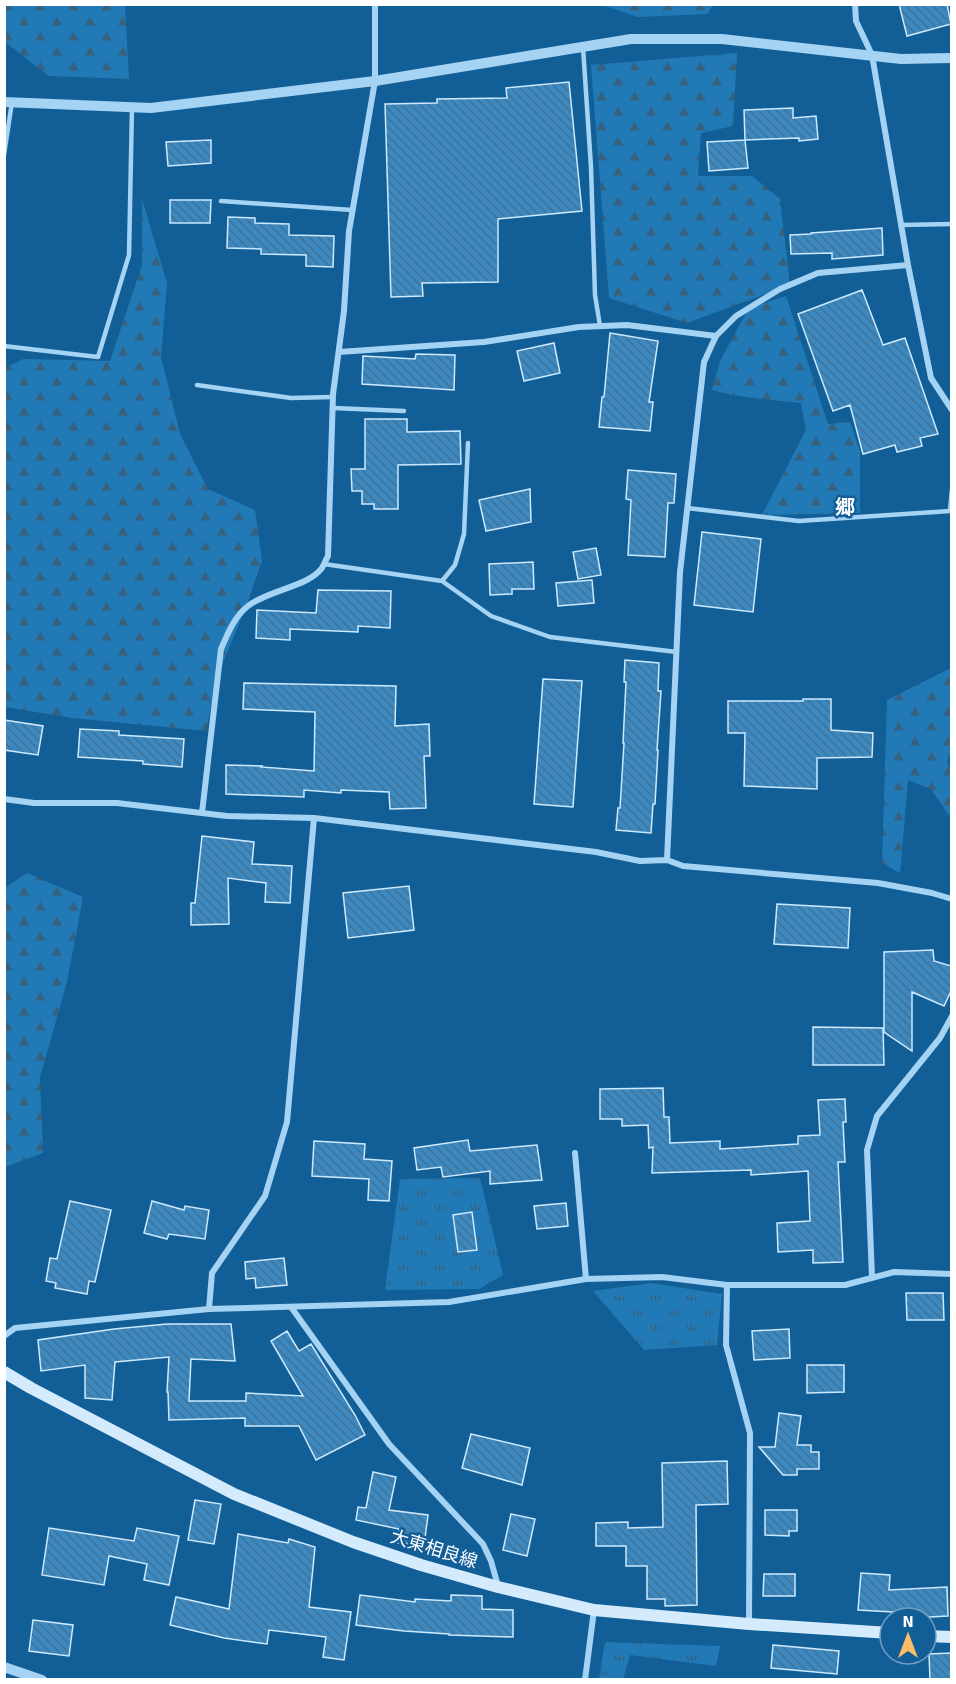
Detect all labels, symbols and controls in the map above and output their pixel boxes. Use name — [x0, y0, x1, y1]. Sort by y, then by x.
district label: 郷 — [835, 495, 855, 520]
street label: 大東相良線 — [388, 1525, 480, 1573]
north arrow — [878, 1606, 938, 1666]
text: N — [902, 1612, 914, 1632]

